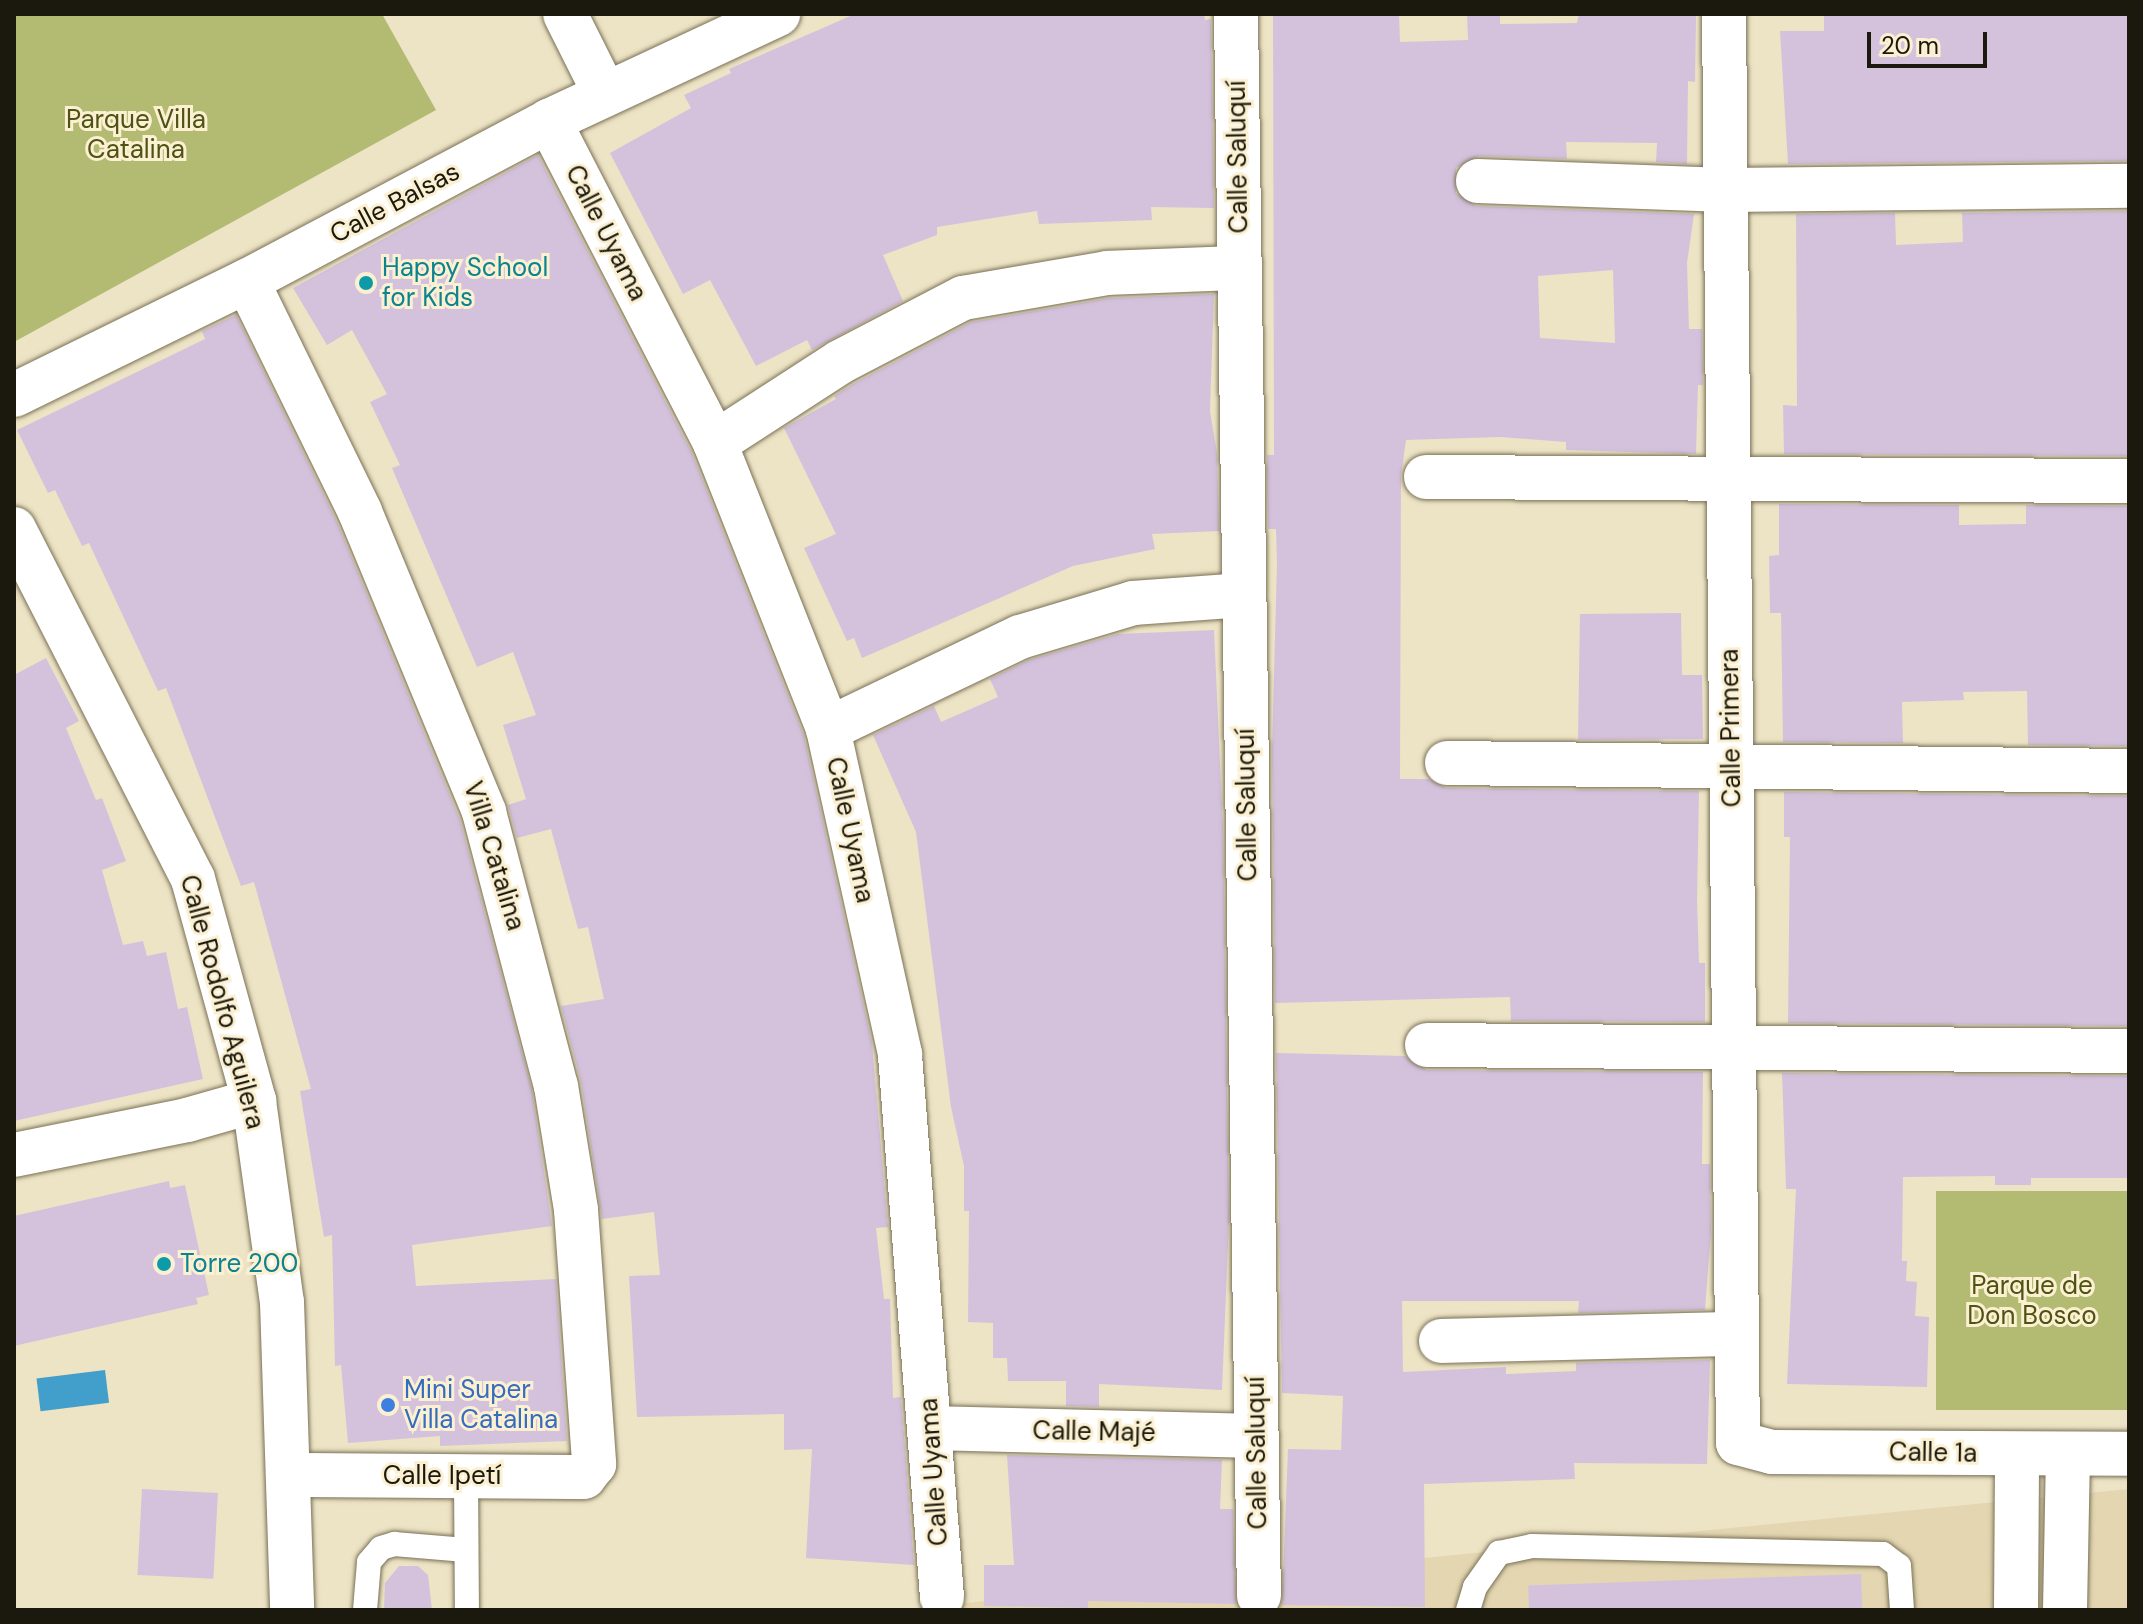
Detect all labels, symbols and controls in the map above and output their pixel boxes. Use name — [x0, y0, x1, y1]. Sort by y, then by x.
scale bar — [1871, 16, 1991, 66]
text: 20 m — [1881, 30, 1939, 61]
street label: Calle Saluquí — [1221, 80, 1255, 234]
park label: Parque Villa Catalina — [66, 104, 206, 166]
street label: Calle Balsas — [325, 156, 465, 250]
street label: Calle Uyama — [558, 160, 654, 306]
place label: Happy School for Kids — [382, 252, 548, 314]
marker: Happy School for Kids — [357, 274, 375, 292]
street label: Calle Primera — [1714, 648, 1748, 808]
street label: Calle Saluquí — [1230, 728, 1264, 882]
street label: Calle Uyama — [819, 754, 881, 906]
street label: Villa Catalina — [457, 778, 531, 934]
street label: Calle Rodolfo Aguilera — [173, 872, 271, 1132]
place label: Torre 200 — [180, 1248, 298, 1280]
marker: Torre 200 — [155, 1255, 173, 1273]
park label: Parque de Don Bosco — [1967, 1270, 2097, 1332]
place label: Mini Super Villa Catalina — [404, 1374, 558, 1436]
street label: Calle Saluquí — [1240, 1376, 1274, 1530]
marker: Mini Super Villa Catalina — [379, 1396, 397, 1414]
street label: Calle Uyama — [913, 1397, 955, 1547]
street label: Calle Majé — [1032, 1415, 1156, 1449]
street label: Calle 1a — [1889, 1437, 1977, 1469]
street label: Calle Ipetí — [383, 1460, 501, 1492]

